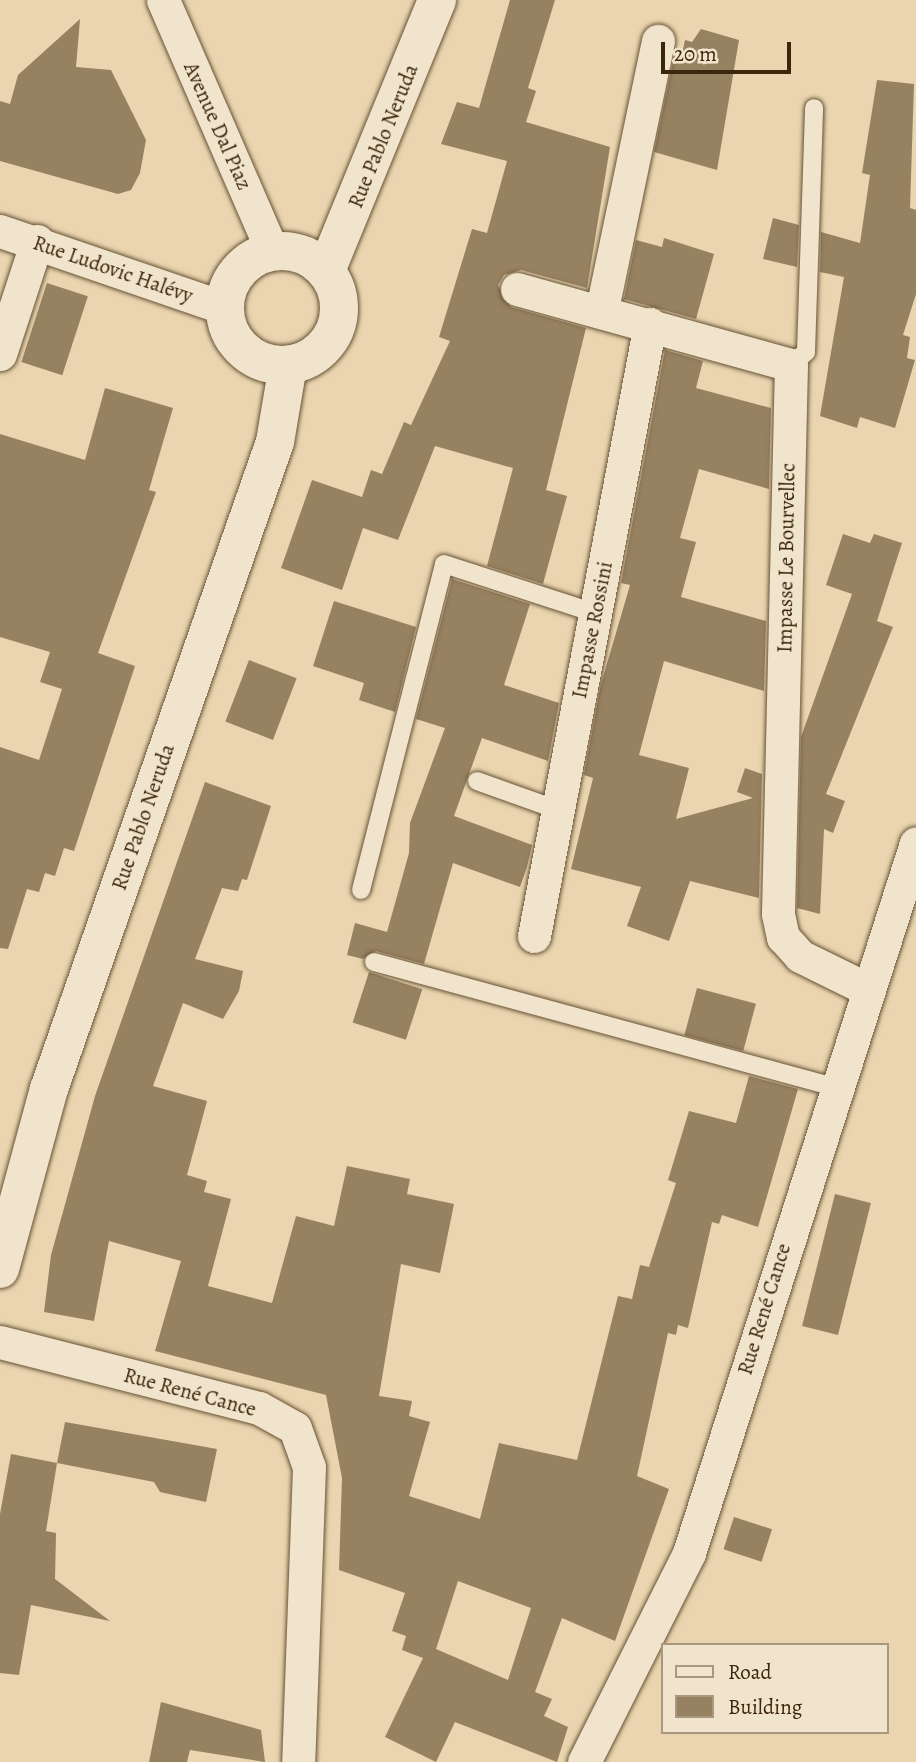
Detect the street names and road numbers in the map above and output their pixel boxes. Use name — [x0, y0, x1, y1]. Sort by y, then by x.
street label: Avenue Dal Piaz — [179, 58, 257, 194]
street label: Rue Pablo Neruda — [343, 60, 423, 212]
street label: Rue Ludovic Halévy — [30, 230, 196, 308]
street label: Impasse Le Bourvellec — [772, 463, 800, 653]
street label: Impasse Rossini — [566, 559, 618, 701]
street label: Rue Pablo Neruda — [106, 741, 180, 893]
street label: Rue René Cance — [732, 1240, 796, 1378]
street label: Rue René Cance — [121, 1362, 259, 1422]

